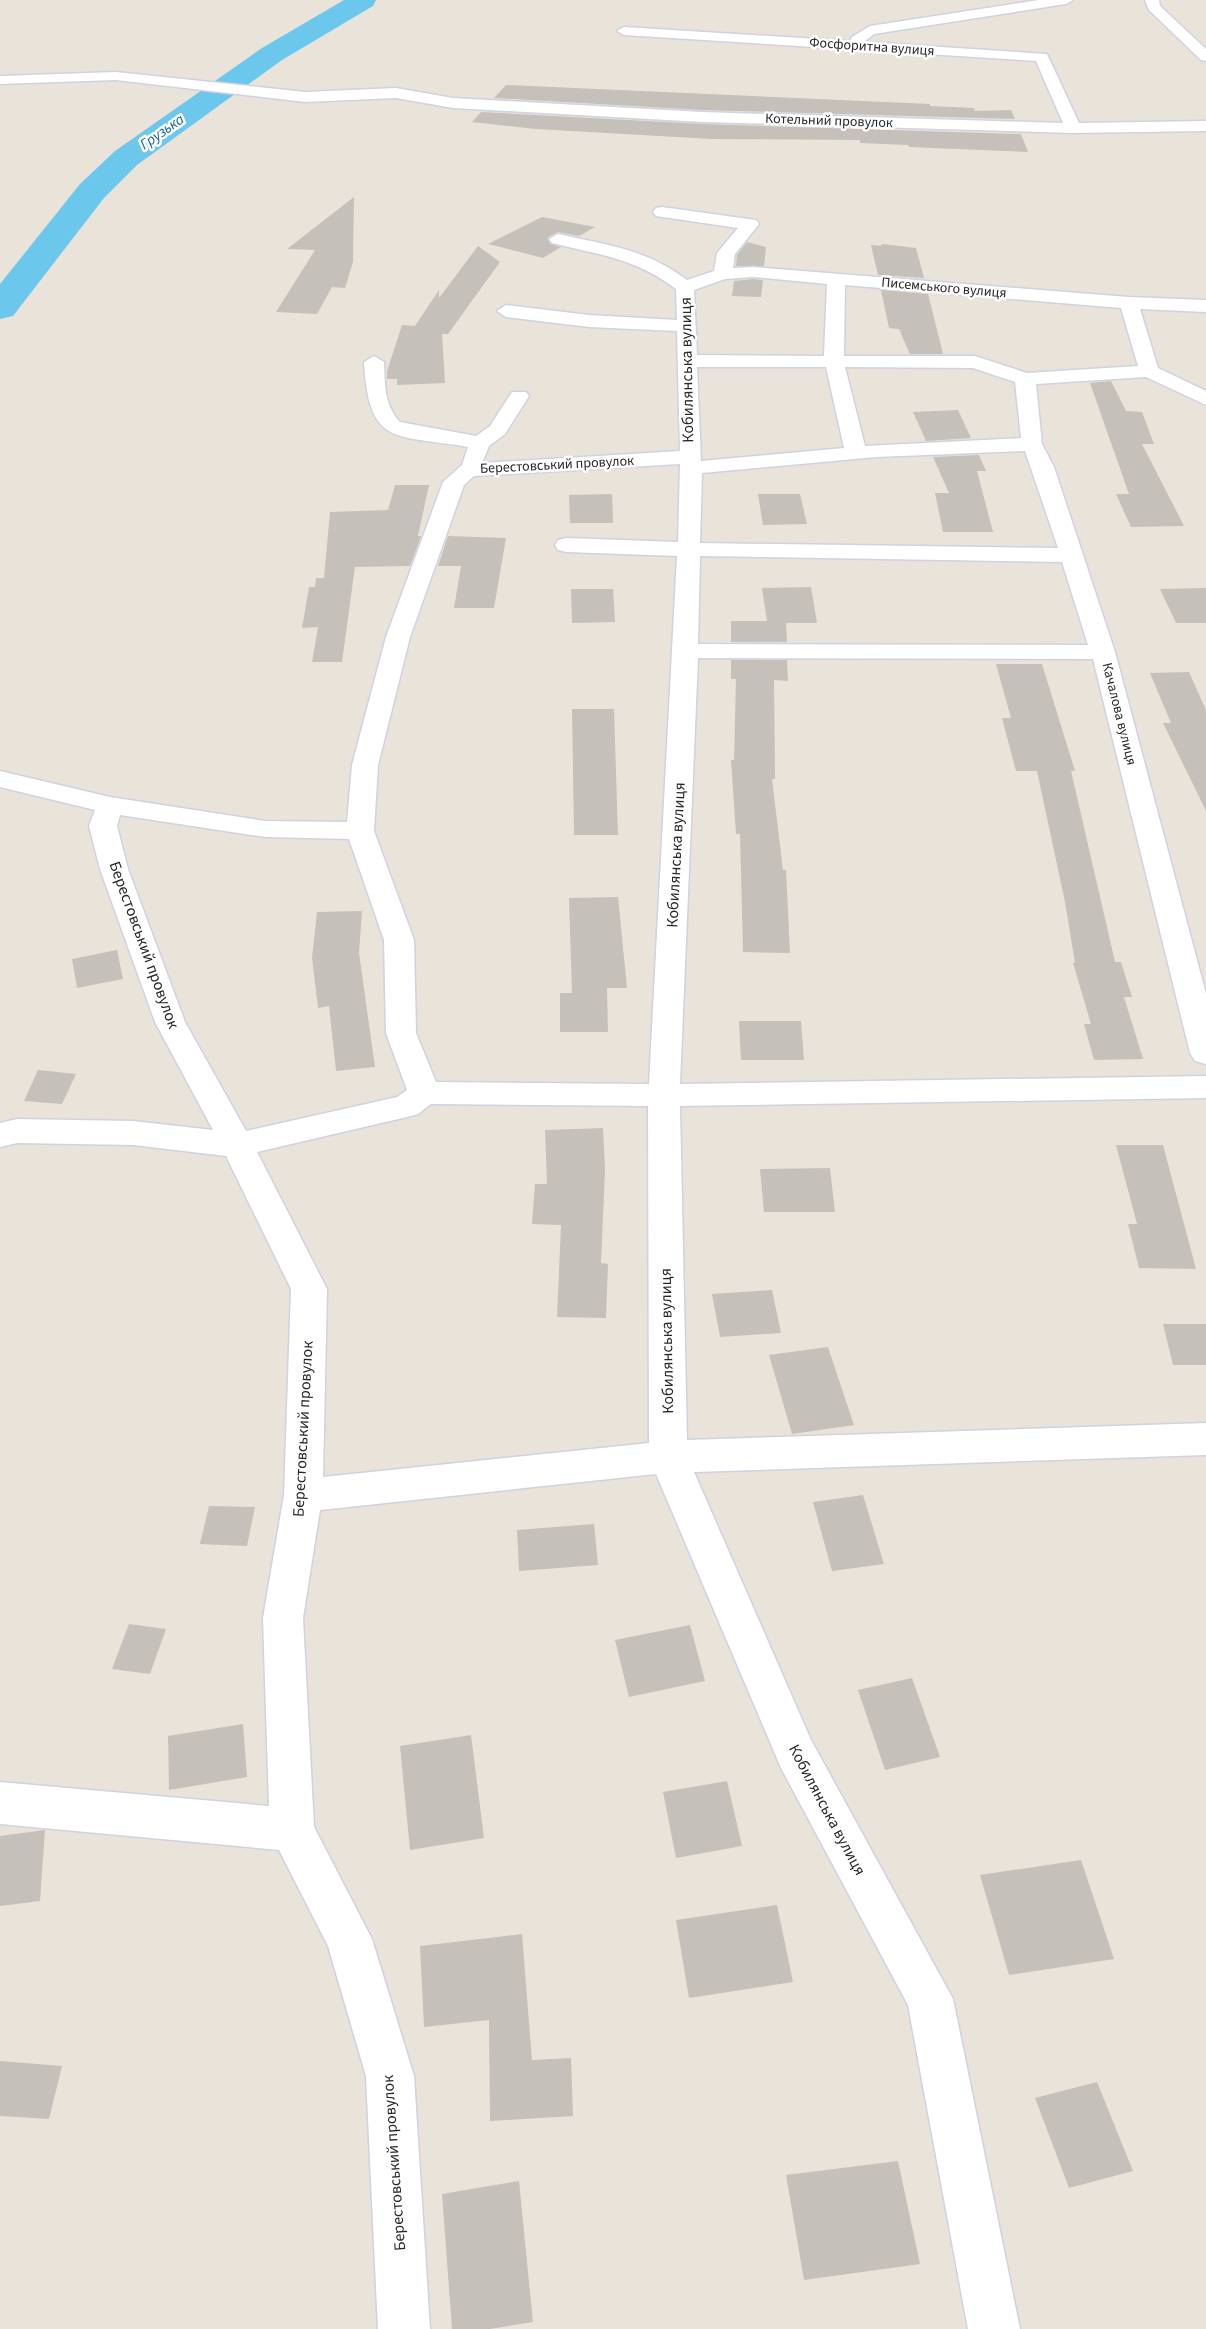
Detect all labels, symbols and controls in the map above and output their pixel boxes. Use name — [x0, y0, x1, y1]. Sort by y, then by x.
street label: Фосфоритна вулиця — [809, 33, 935, 61]
water label: Грузька — [136, 109, 188, 155]
street label: Котельний провулок — [765, 109, 893, 133]
street label: Писемського вулиця — [880, 273, 1008, 303]
street label: Кобилянська вулиця — [675, 297, 699, 443]
street label: Берестовський провулок — [479, 451, 635, 479]
street label: Качалова вулиця — [1097, 661, 1141, 767]
street label: Кобилянська вулиця — [661, 782, 691, 928]
street label: Берестовський провулок — [104, 858, 185, 1032]
street label: Кобилянська вулиця — [655, 1268, 679, 1414]
street label: Берестовський провулок — [287, 1340, 319, 1518]
street label: Кобилянська вулиця — [783, 1741, 871, 1879]
street label: Берестовський провулок — [377, 2074, 411, 2252]

